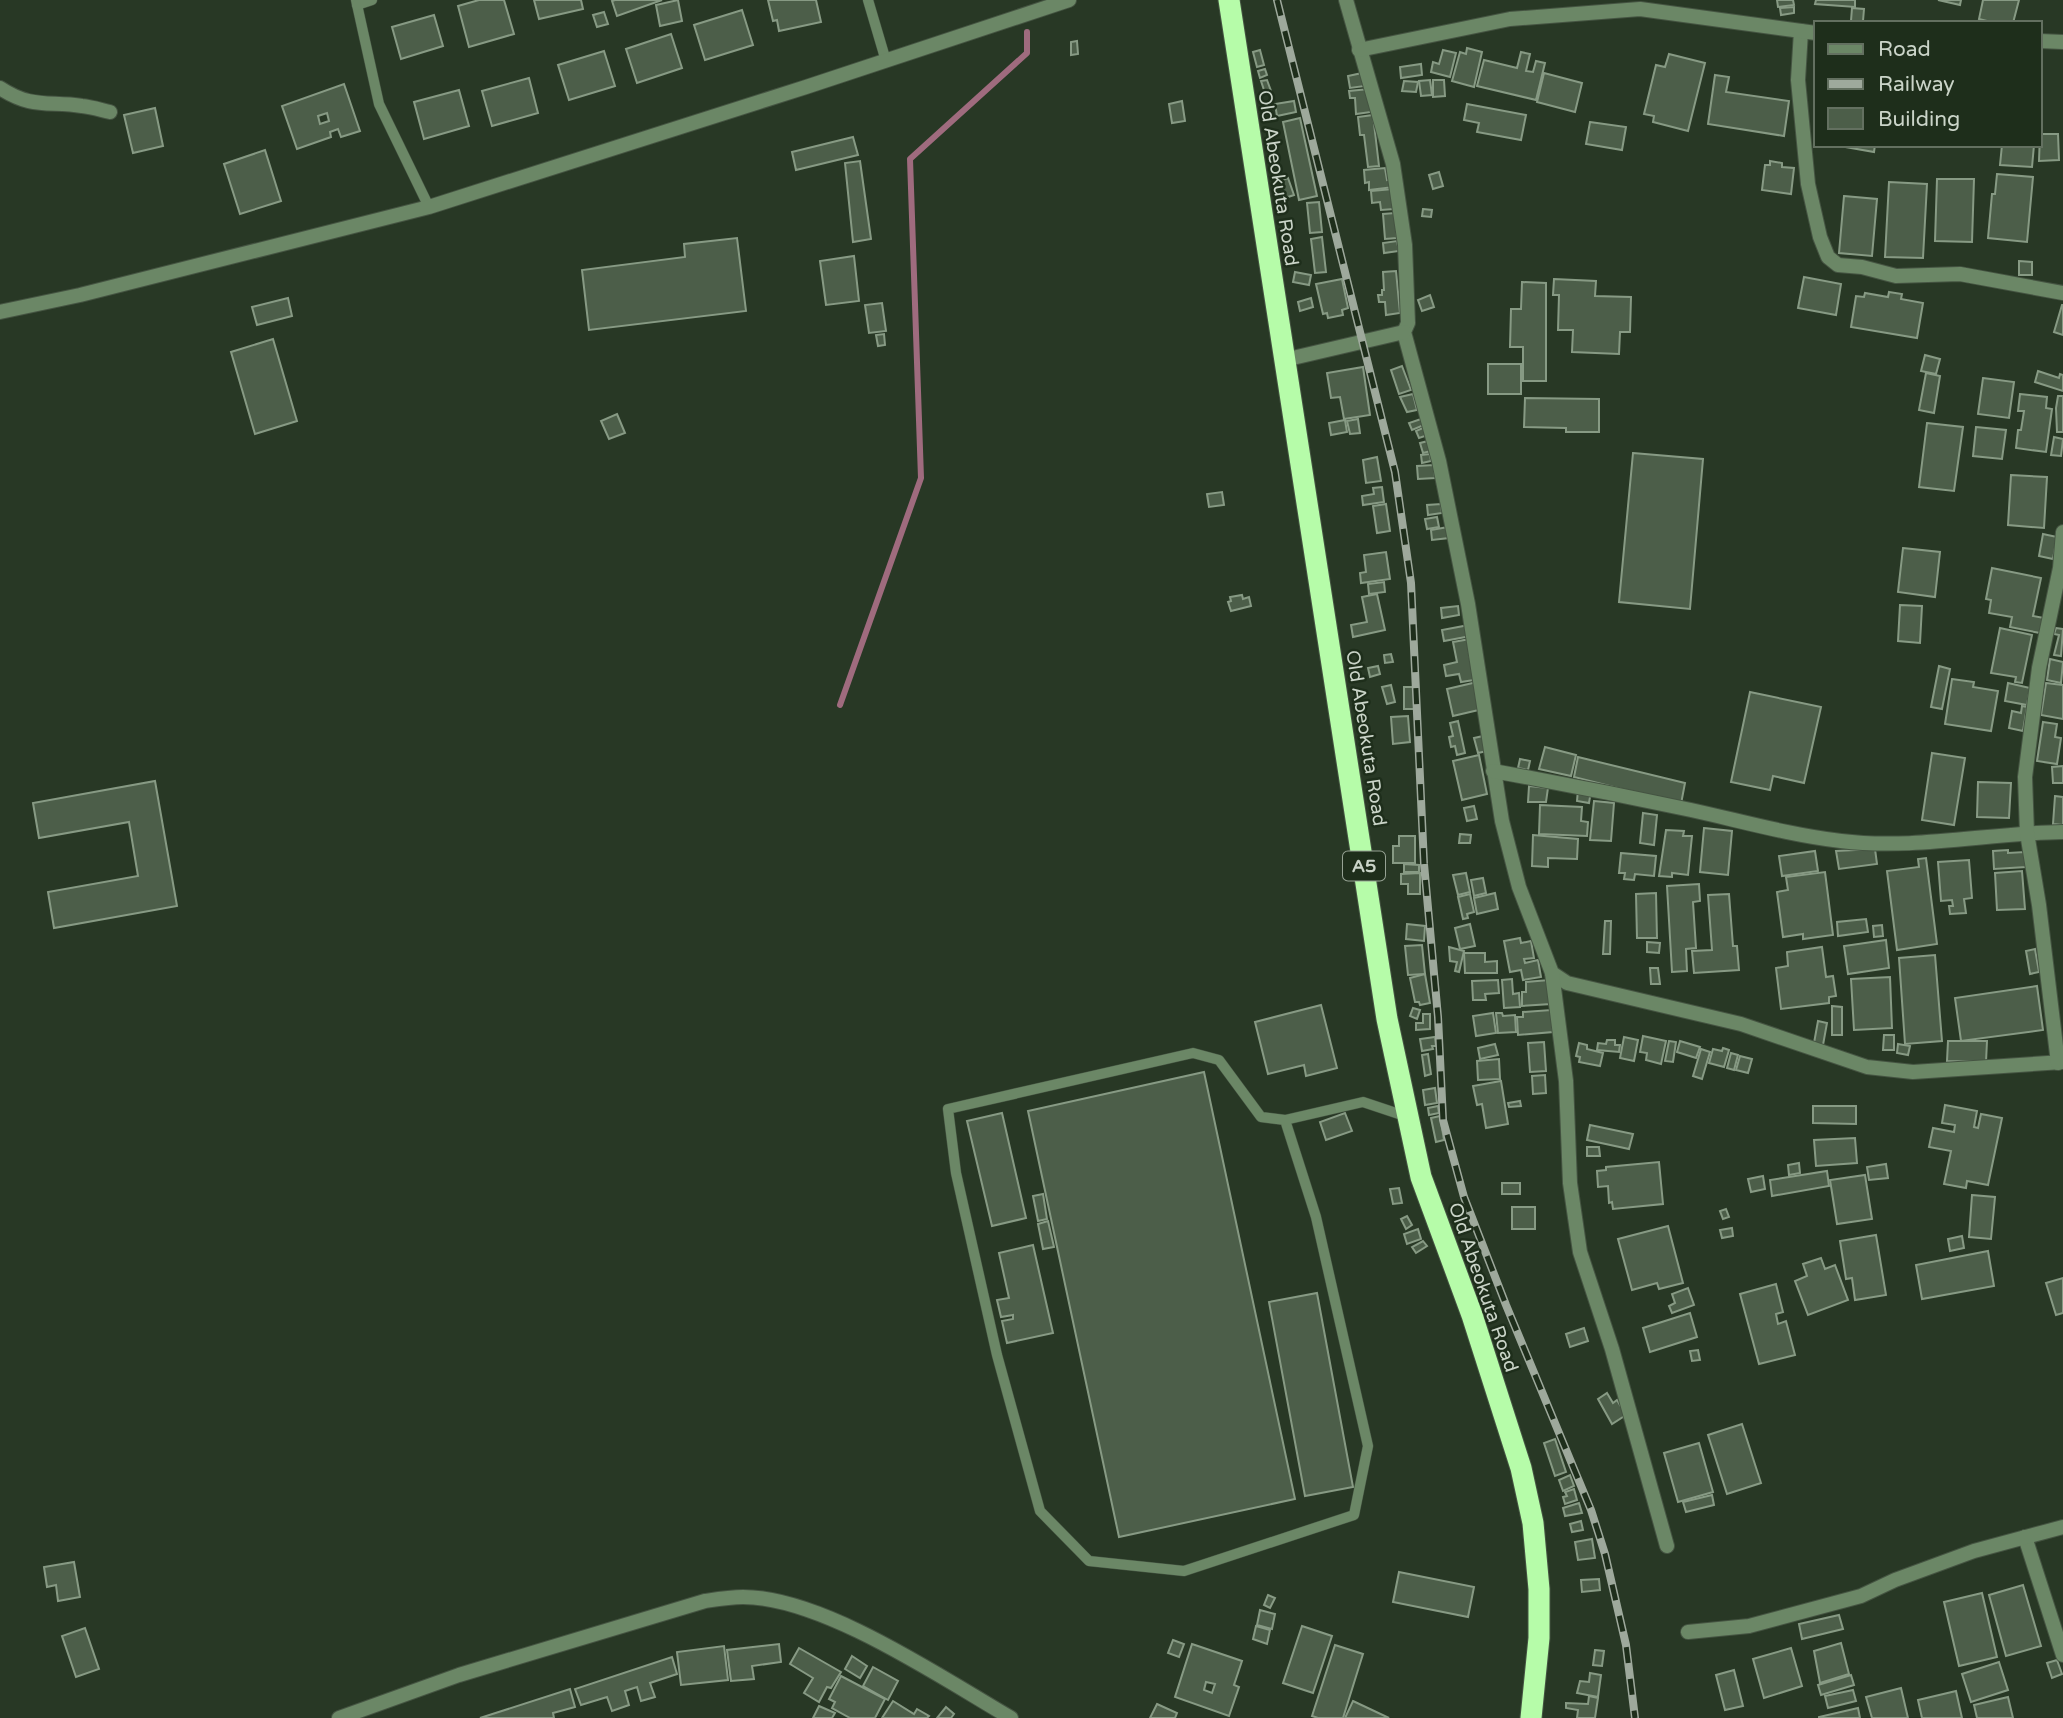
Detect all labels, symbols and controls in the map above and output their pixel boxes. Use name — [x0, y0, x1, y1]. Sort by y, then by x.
legend — [1814, 21, 2042, 147]
text: Road — [1878, 37, 1931, 62]
text: Railway — [1878, 72, 1955, 97]
street label: Old Abeokuta Road — [1253, 89, 1303, 268]
text: Building — [1878, 107, 1960, 132]
street label: Old Abeokuta Road — [1341, 649, 1391, 828]
road number: A5 — [1343, 852, 1385, 880]
street label: Old Abeokuta Road — [1444, 1200, 1522, 1375]

